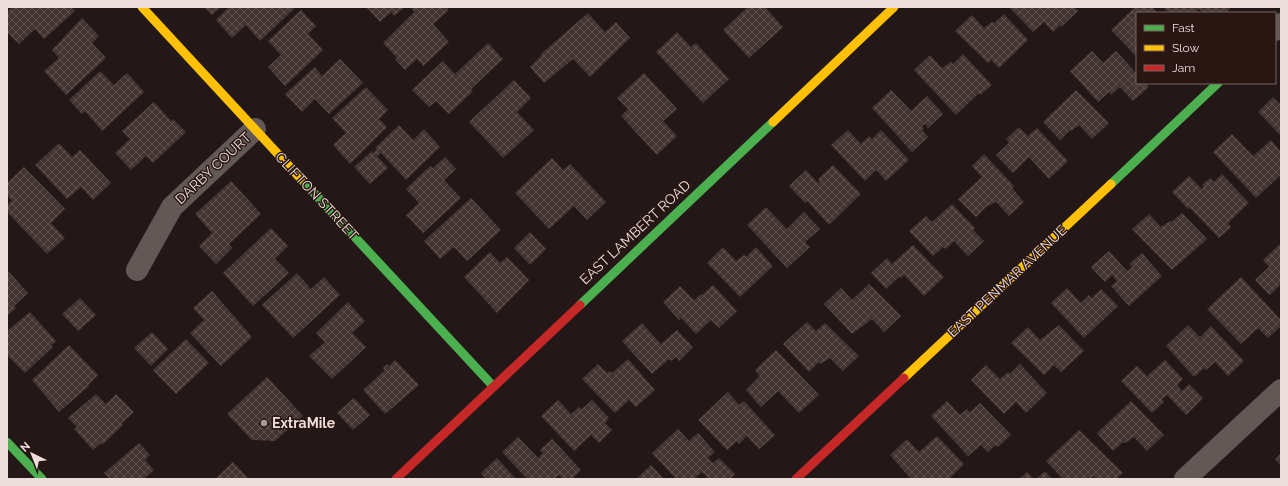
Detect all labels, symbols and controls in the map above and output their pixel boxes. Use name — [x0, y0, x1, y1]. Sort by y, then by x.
legend — [1136, 12, 1276, 84]
text: Fast — [1172, 21, 1195, 35]
text: Slow — [1172, 41, 1199, 55]
text: Jam — [1172, 61, 1195, 75]
street label: DARBY COURT — [172, 129, 254, 207]
street label: CLIFTON STREET — [272, 149, 362, 244]
street label: EAST LAMBERT ROAD — [576, 177, 694, 287]
street label: EAST PENMAR AVENUE — [944, 222, 1070, 340]
place label: ExtraMile — [272, 415, 336, 431]
marker: ExtraMile — [259, 418, 269, 428]
north arrow — [12, 434, 52, 474]
text: N — [18, 439, 33, 455]

